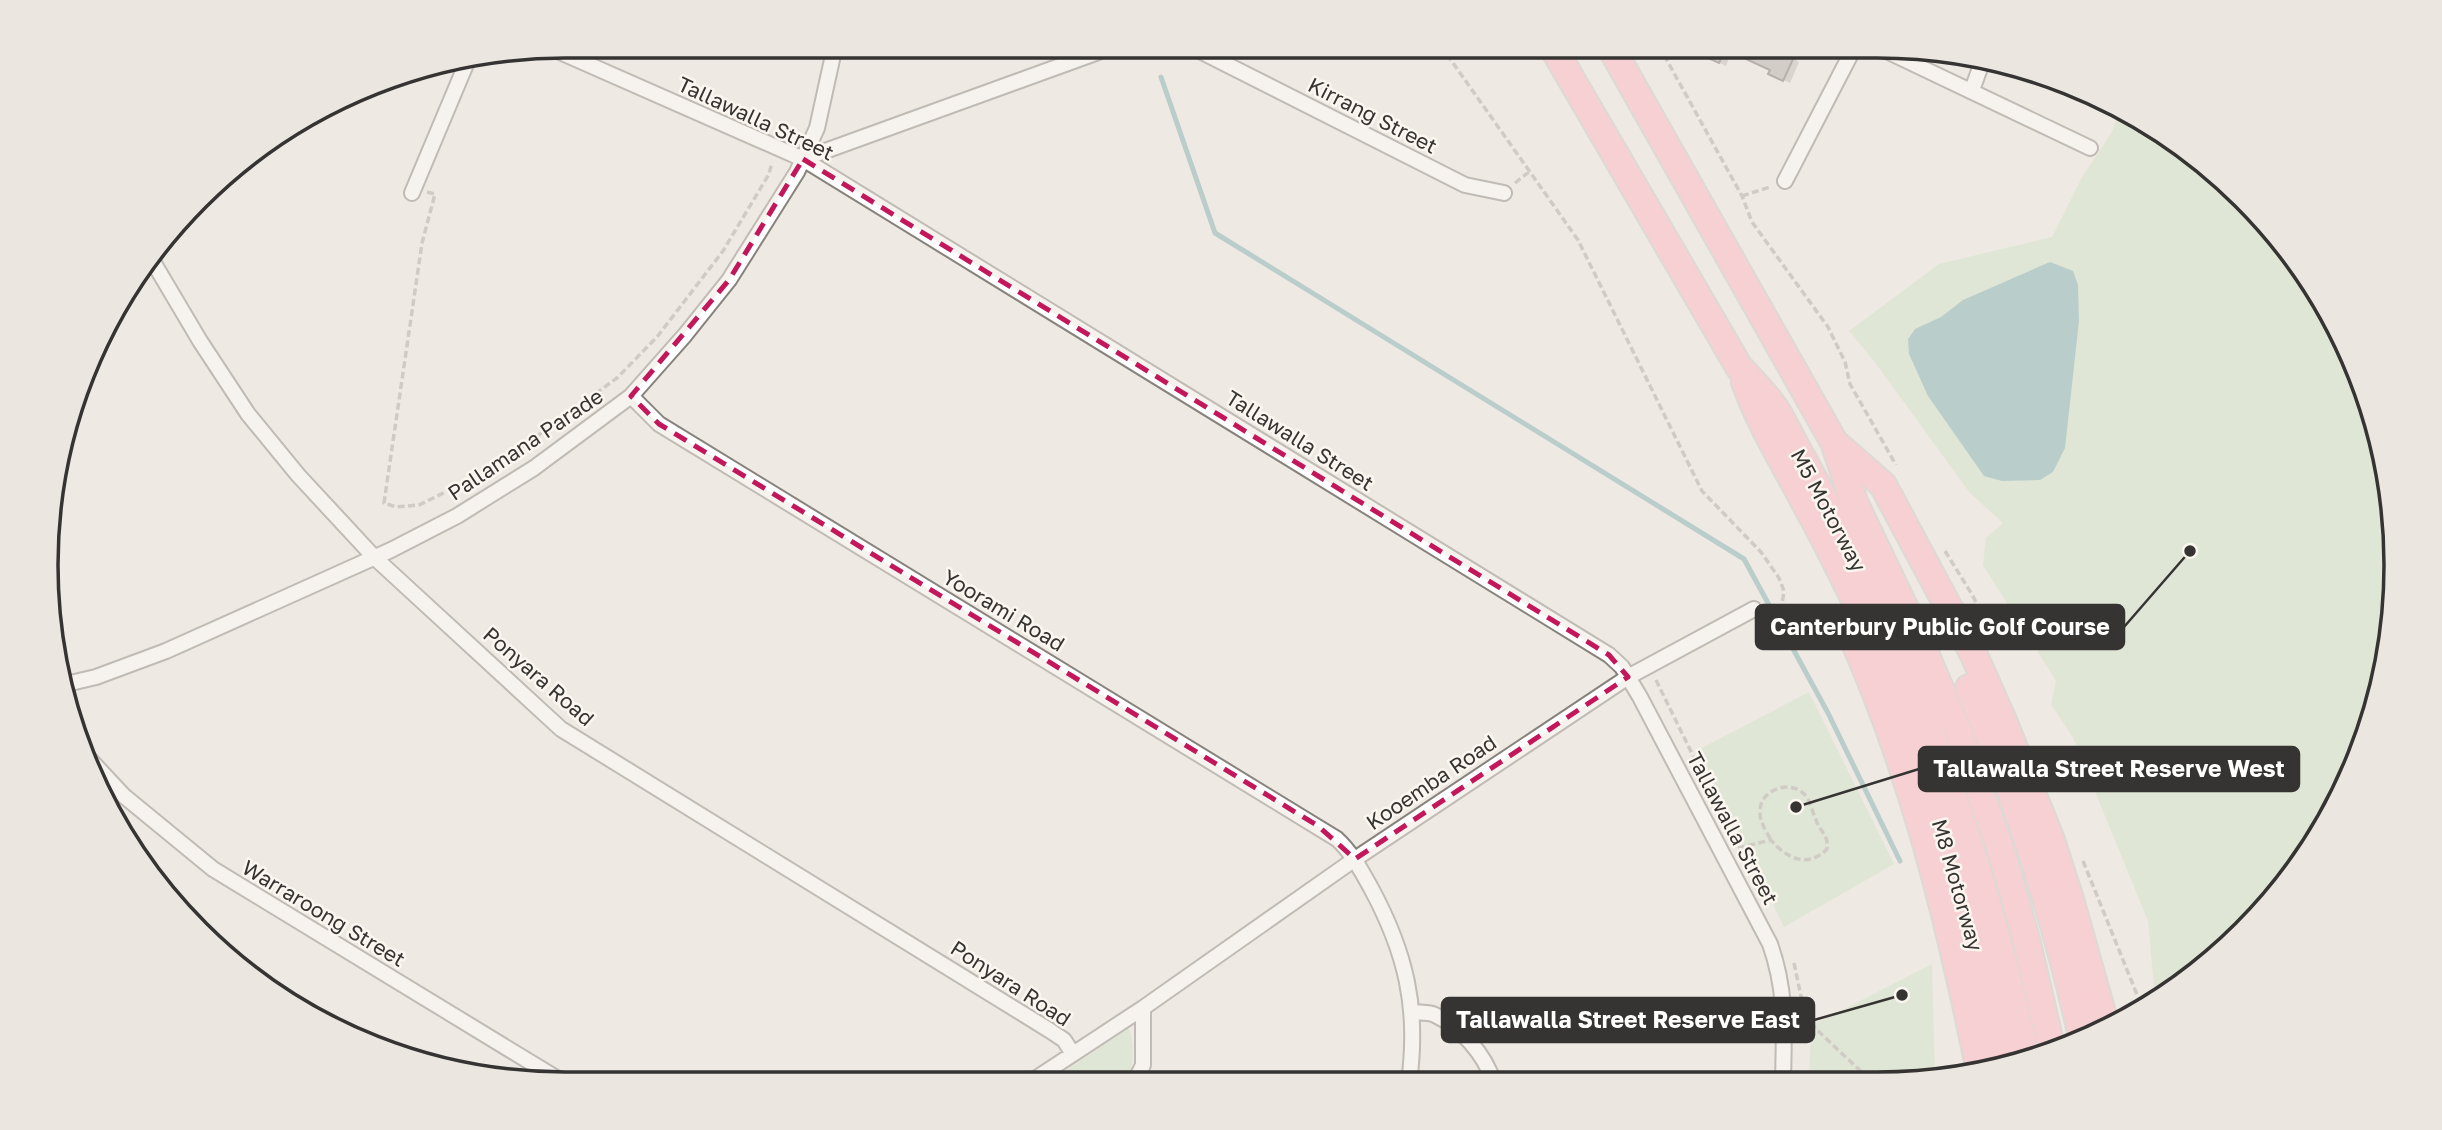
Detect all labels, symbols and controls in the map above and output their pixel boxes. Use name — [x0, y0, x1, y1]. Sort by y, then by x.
street label: Tallawalla Street — [674, 70, 838, 166]
street label: Kirrang Street — [1304, 71, 1442, 159]
street label: Pallamana Parade — [442, 382, 608, 506]
street label: Tallawalla Street — [1221, 384, 1379, 496]
street label: M5 Motorway — [1786, 444, 1872, 576]
street label: Yoorami Road — [938, 563, 1070, 657]
callout: Canterbury Public Golf Course — [1756, 605, 2124, 649]
text: Canterbury Public Golf Course — [1770, 612, 2110, 640]
street label: Ponyara Road — [478, 621, 600, 731]
street label: Kooemba Road — [1361, 729, 1501, 835]
street label: Tallawalla Street — [1682, 747, 1784, 909]
callout: Tallawalla Street Reserve West — [1919, 747, 2299, 791]
text: Tallawalla Street Reserve West — [1933, 754, 2285, 782]
street label: M8 Motorway — [1927, 816, 1989, 954]
street label: Warraroong Street — [238, 854, 410, 972]
street label: Ponyara Road — [946, 934, 1076, 1032]
callout: Tallawalla Street Reserve East — [1442, 998, 1814, 1042]
text: Tallawalla Street Reserve East — [1456, 1005, 1800, 1033]

